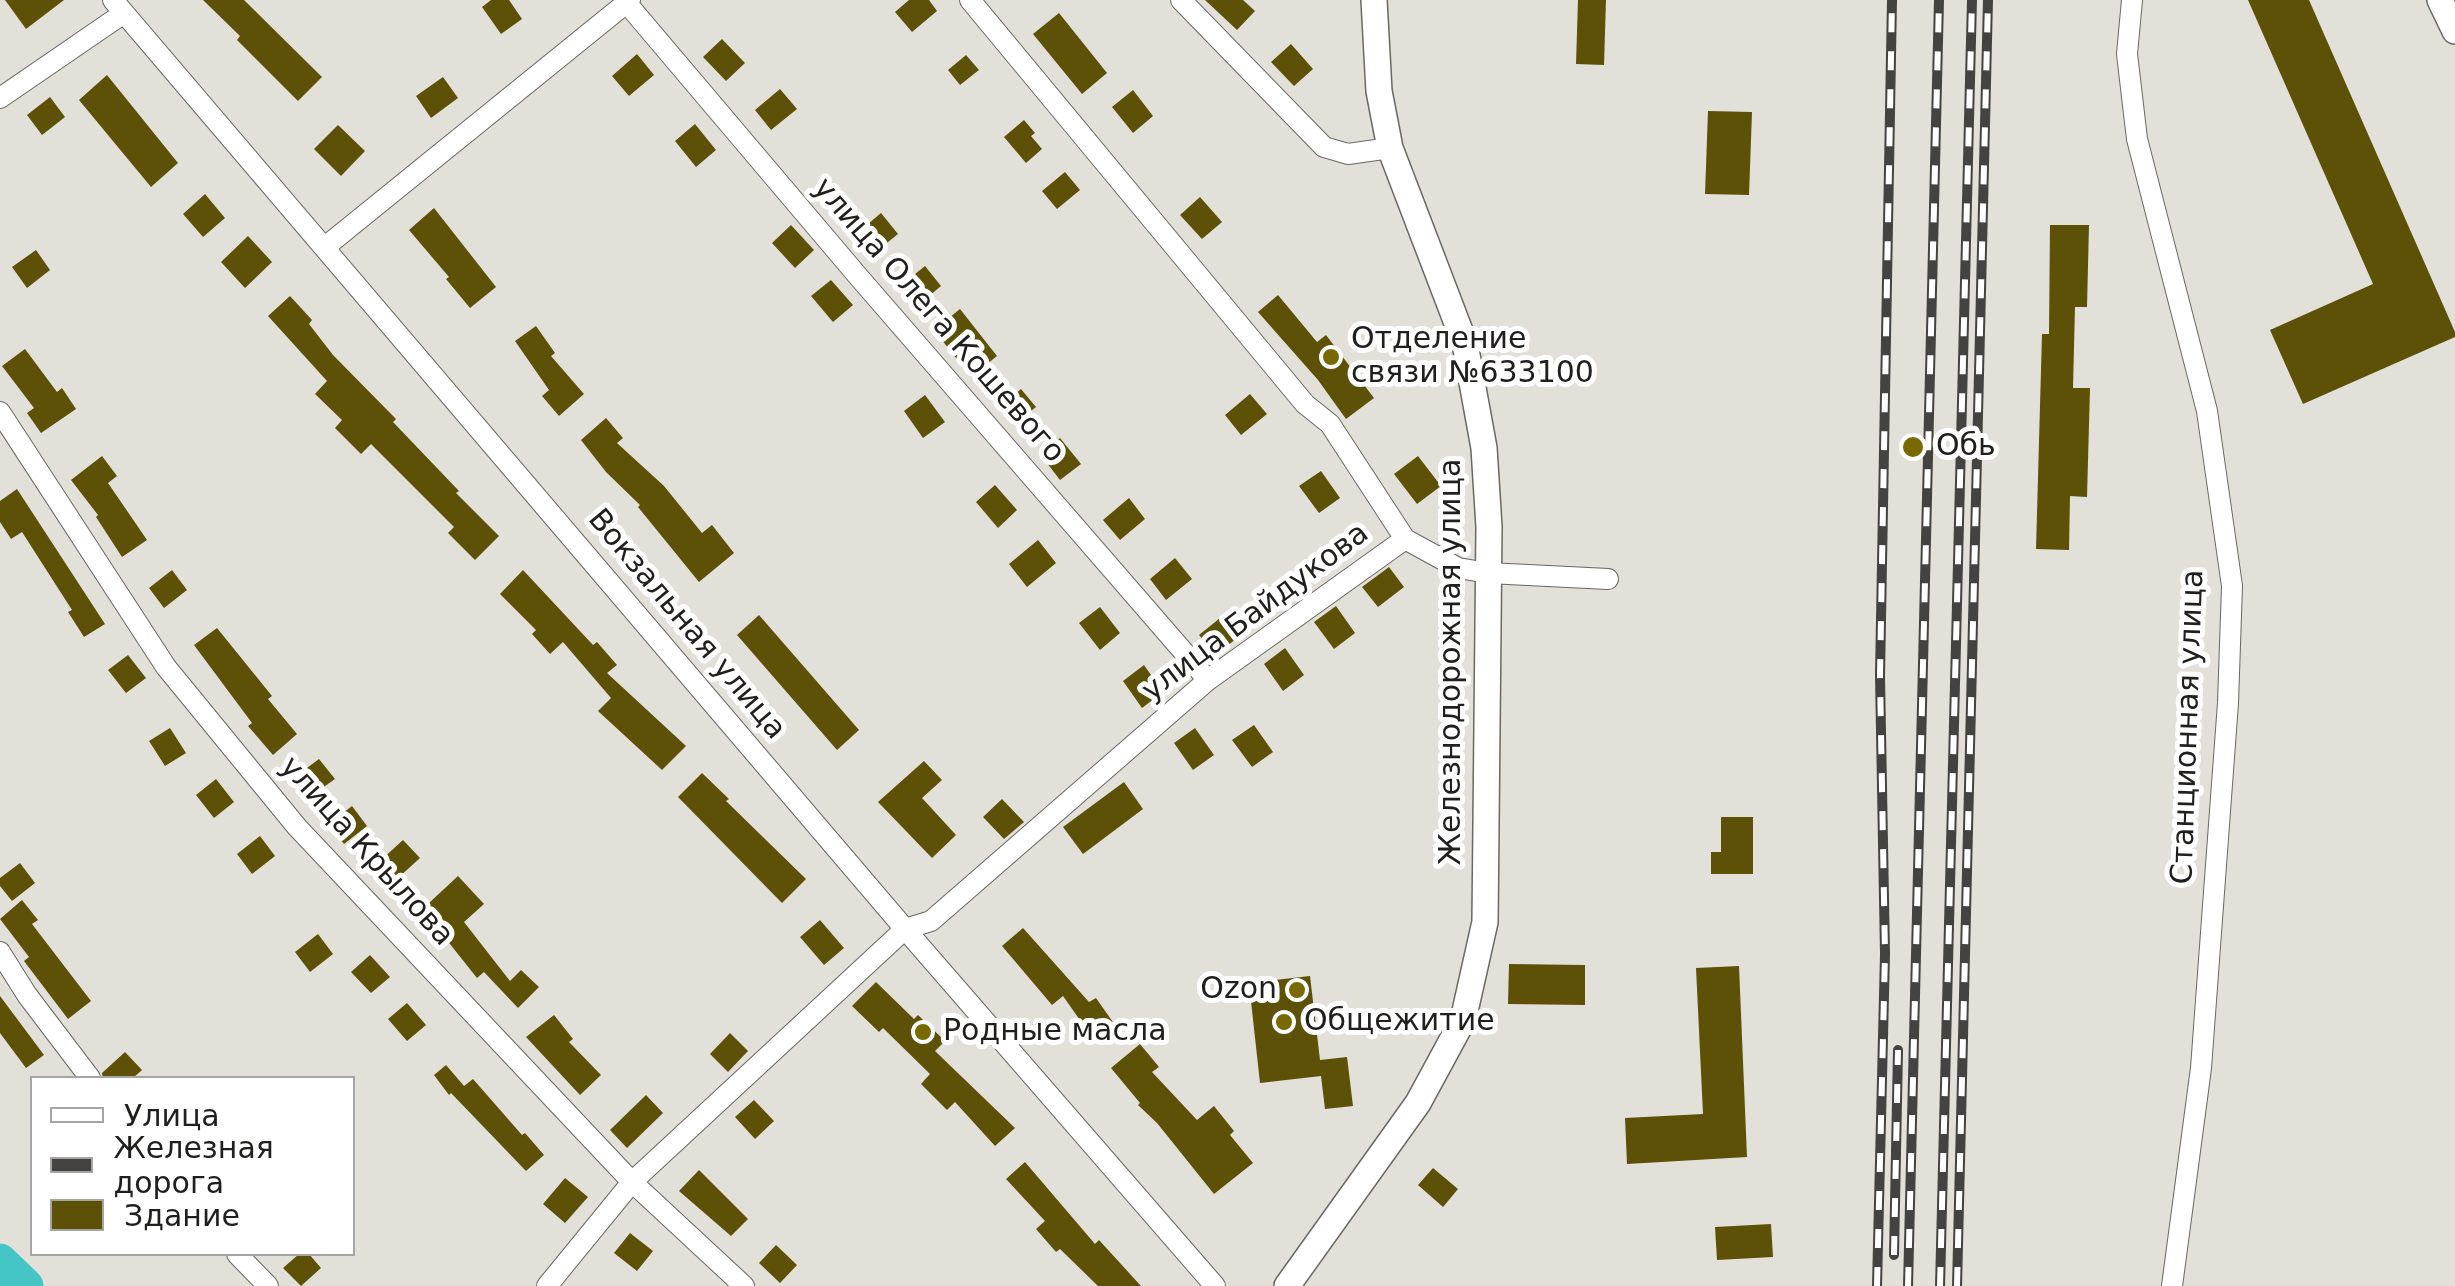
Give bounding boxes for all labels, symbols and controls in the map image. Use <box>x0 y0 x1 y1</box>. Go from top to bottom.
street label: улица Олега Кошевого <box>805 171 1071 471</box>
place label: Отделение связи №633100 <box>1351 322 1594 392</box>
marker: Отделение связи №633100 <box>1320 346 1342 368</box>
place label: Обь <box>1936 429 1996 465</box>
marker: Обь <box>1900 434 1926 460</box>
street label: Железнодорожная улица <box>1434 459 1470 865</box>
street label: Вокзальная улица <box>579 503 793 747</box>
street label: улица Байдукова <box>1136 516 1376 710</box>
street label: Станционная улица <box>2166 569 2212 885</box>
street label: улица Крылова <box>272 750 460 954</box>
place label: Ozon <box>1200 972 1277 1008</box>
marker: Ozon <box>1286 979 1308 1001</box>
place label: Общежитие <box>1304 1004 1495 1040</box>
marker: Общежитие <box>1273 1011 1295 1033</box>
place label: Родные масла <box>943 1014 1167 1050</box>
marker: Родные масла <box>912 1021 934 1043</box>
legend <box>30 1076 355 1256</box>
text: Улица <box>124 1098 220 1133</box>
text: Железная дорога <box>113 1130 274 1200</box>
text: Здание <box>124 1198 240 1233</box>

